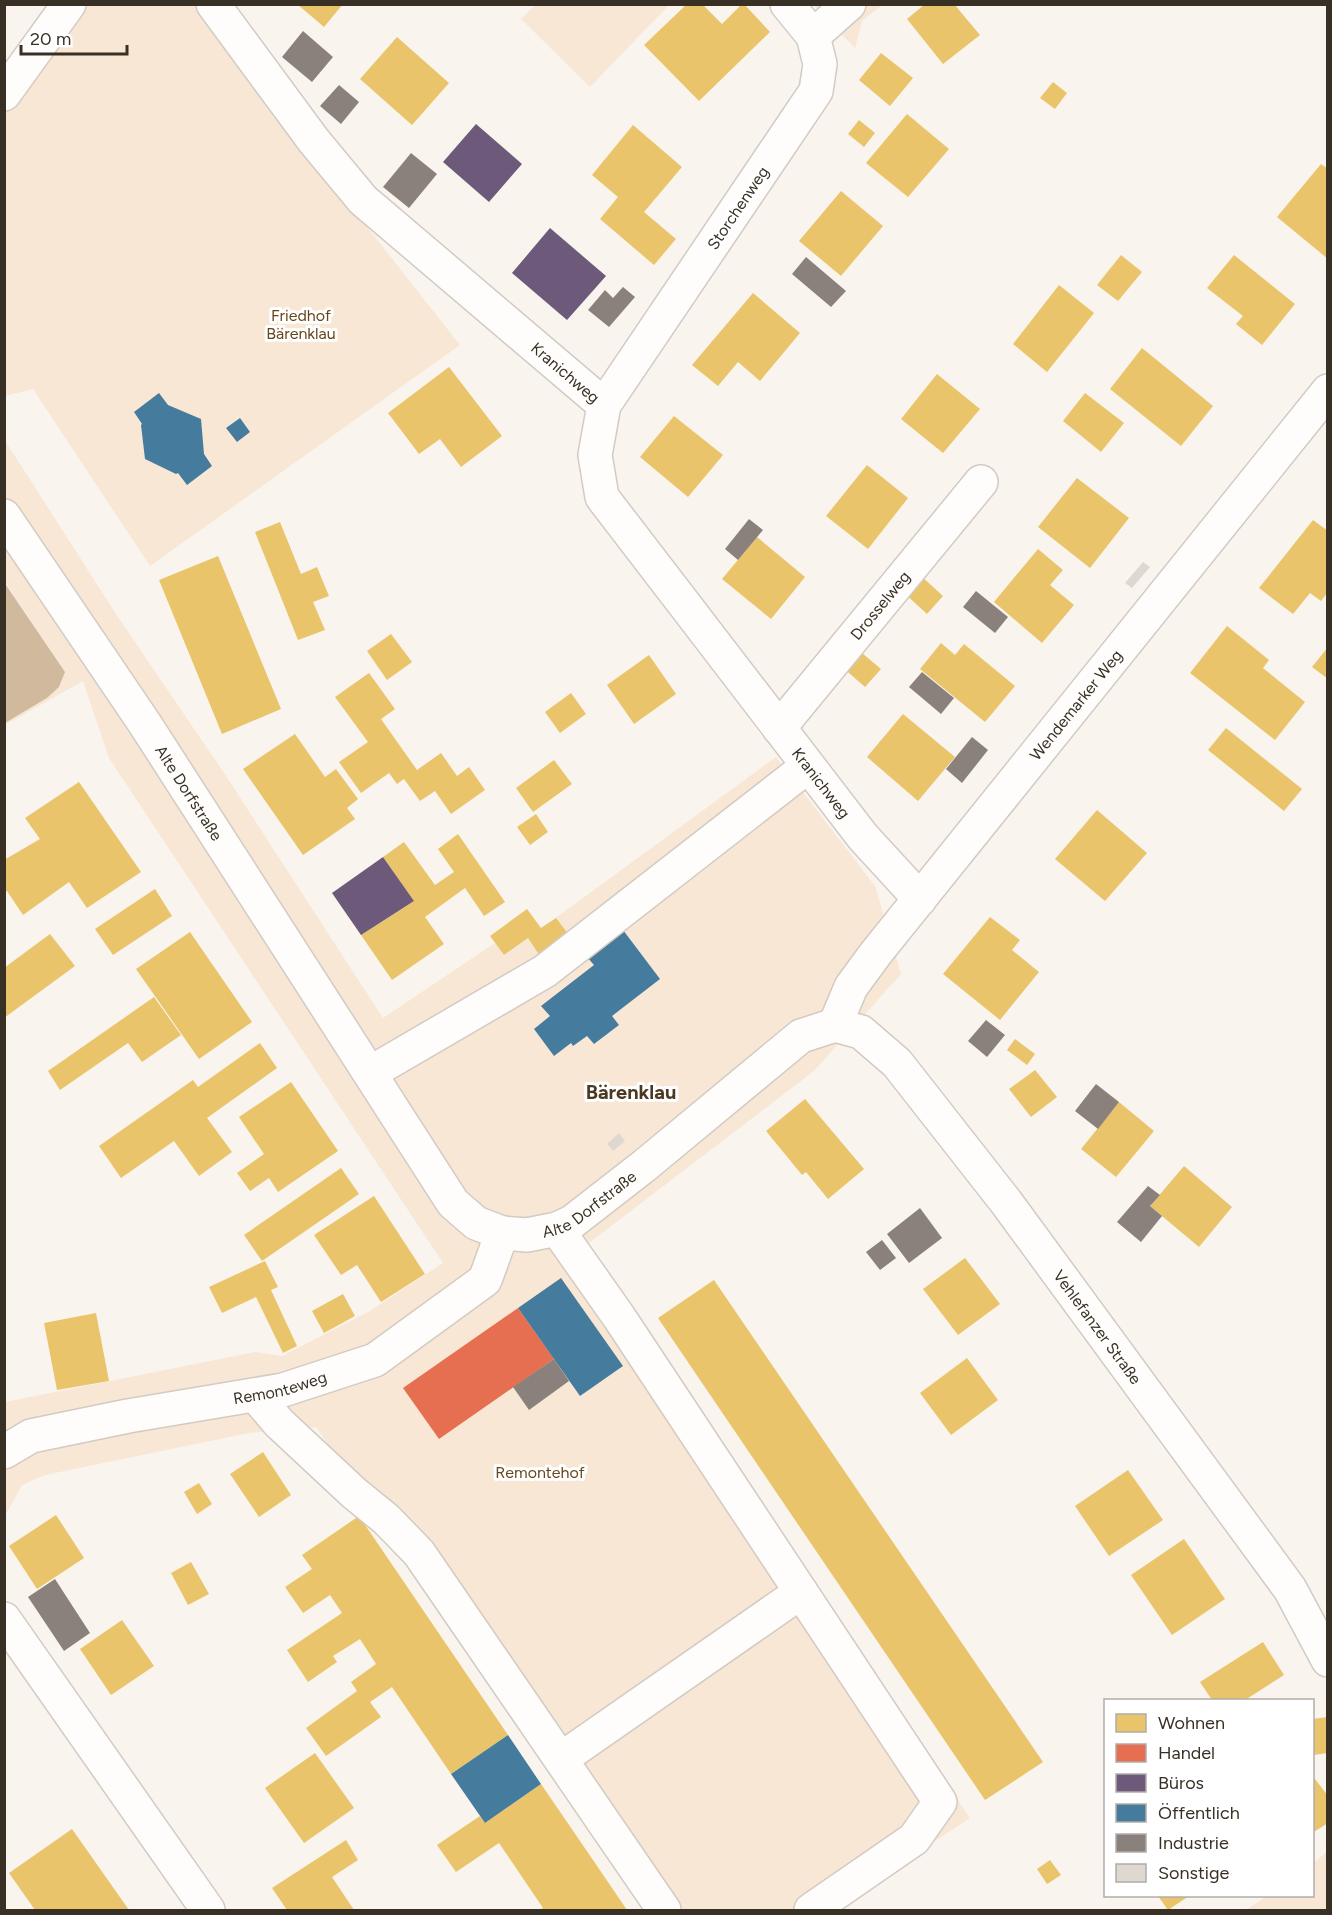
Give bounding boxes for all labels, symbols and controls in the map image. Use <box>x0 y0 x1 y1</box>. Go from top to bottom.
scale bar <box>21 18 128 56</box>
text: 20 m <box>30 28 71 50</box>
street label: Storchenweg <box>703 163 773 253</box>
park label: Friedhof Bärenklau <box>266 306 336 343</box>
street label: Kranichweg <box>528 338 604 407</box>
street label: Drosselweg <box>846 567 914 643</box>
street label: Wendemarker Weg <box>1026 646 1126 764</box>
street label: Alte Dorfstraße <box>152 741 227 844</box>
street label: Kranichweg <box>788 744 855 822</box>
district label: Bärenklau <box>586 1080 676 1104</box>
street label: Alte Dorfstraße <box>541 1166 640 1241</box>
street label: Vehlefanzer Straße <box>1050 1266 1146 1388</box>
street label: Remonteweg <box>232 1367 329 1408</box>
park label: Remontehof <box>495 1463 585 1482</box>
legend <box>1104 1699 1314 1897</box>
text: Wohnen <box>1158 1712 1225 1734</box>
text: Handel <box>1158 1742 1215 1764</box>
text: Büros <box>1158 1772 1204 1794</box>
text: Öffentlich <box>1158 1802 1240 1824</box>
text: Industrie <box>1158 1832 1229 1854</box>
text: Sonstige <box>1158 1862 1229 1884</box>

